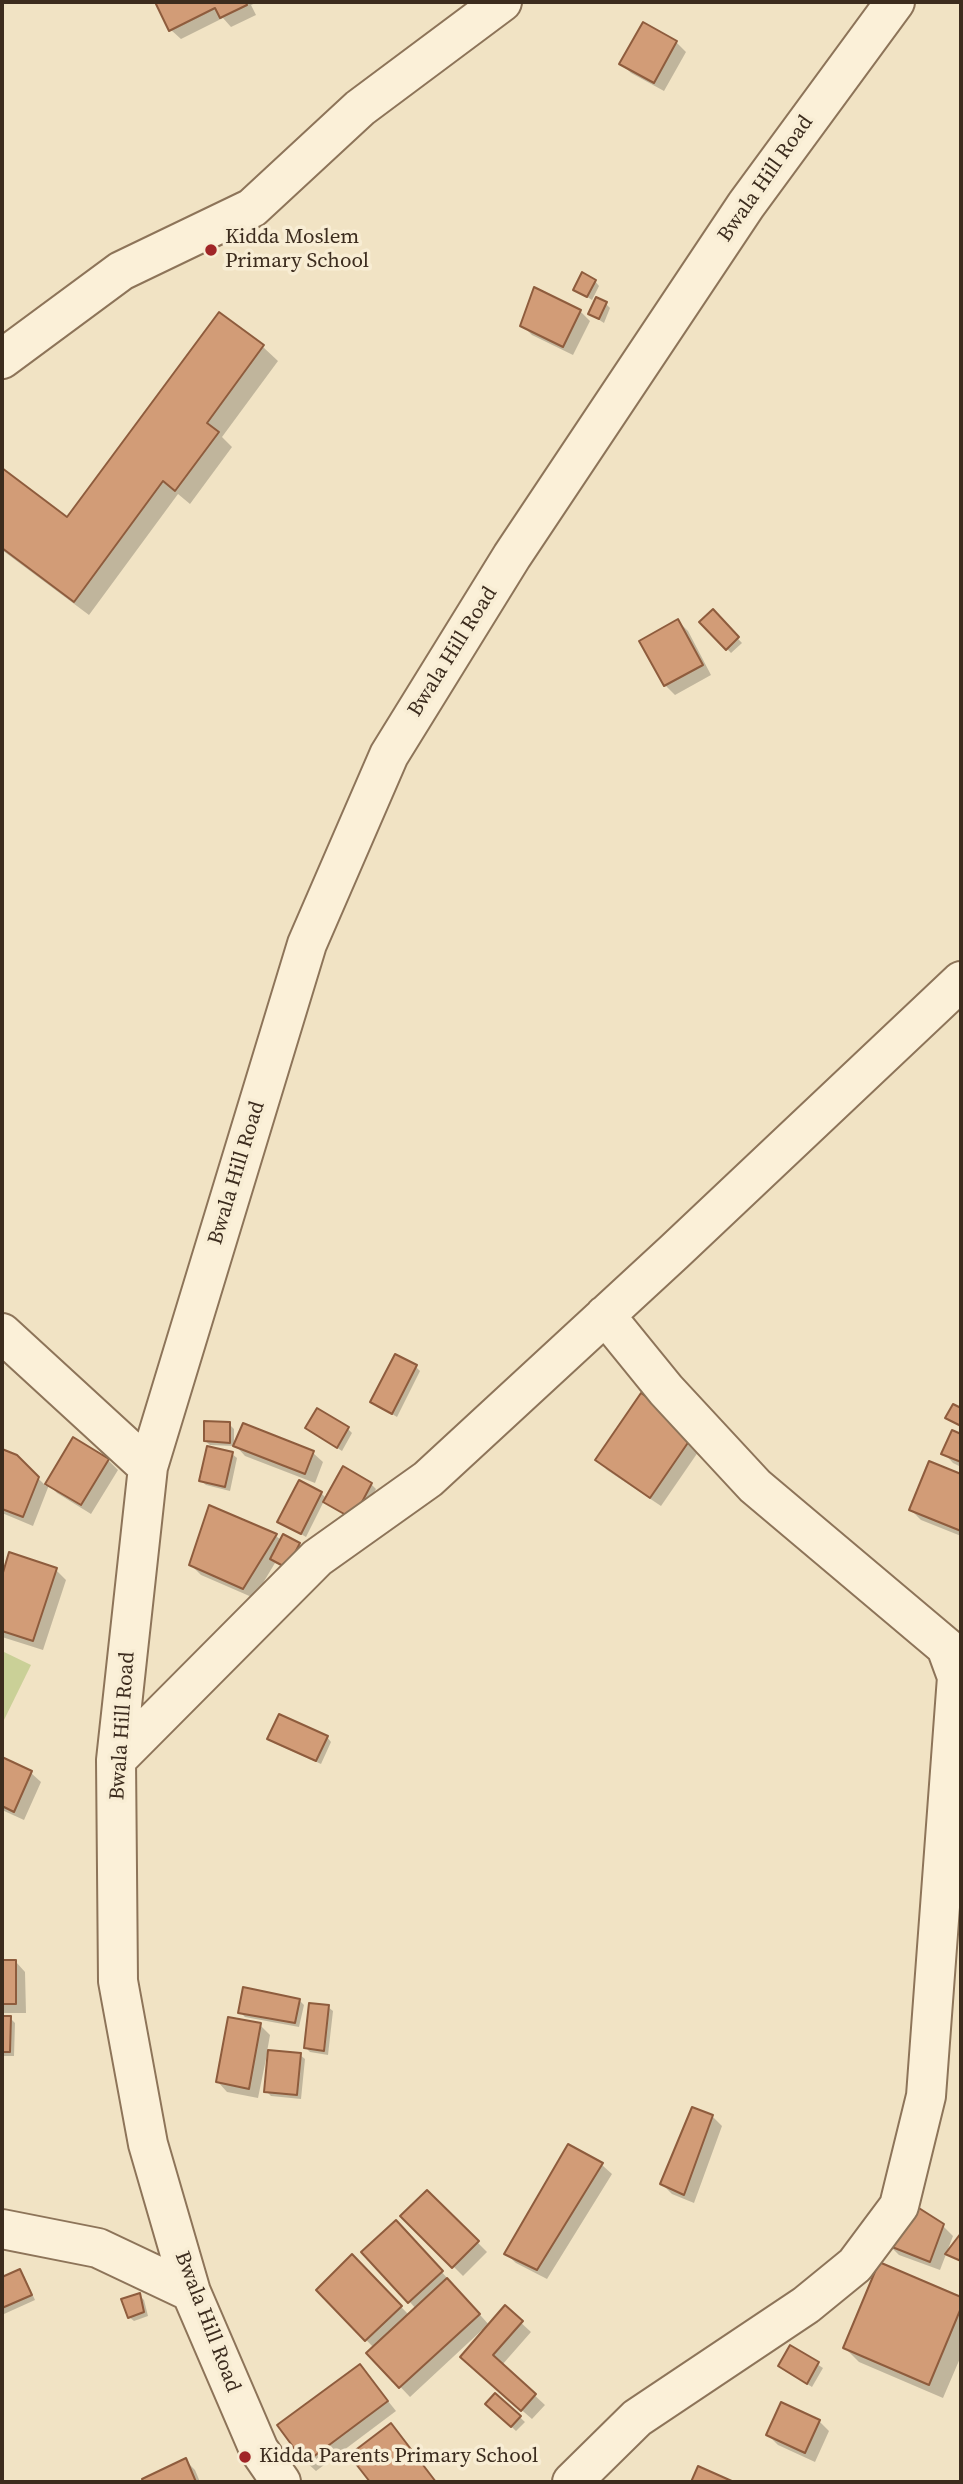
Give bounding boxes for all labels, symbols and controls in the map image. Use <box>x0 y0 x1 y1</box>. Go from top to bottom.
street label: Bwala Hill Road <box>713 111 819 247</box>
place label: Kidda Moslem Primary School <box>225 225 369 275</box>
marker: Kidda Moslem Primary School <box>203 242 219 258</box>
street label: Bwala Hill Road <box>403 582 503 722</box>
street label: Bwala Hill Road <box>203 1098 271 1248</box>
street label: Bwala Hill Road <box>105 1651 141 1801</box>
street label: Bwala Hill Road <box>169 2248 245 2396</box>
place label: Kidda Parents Primary School <box>259 2444 538 2470</box>
marker: Kidda Parents Primary School <box>237 2449 253 2465</box>

